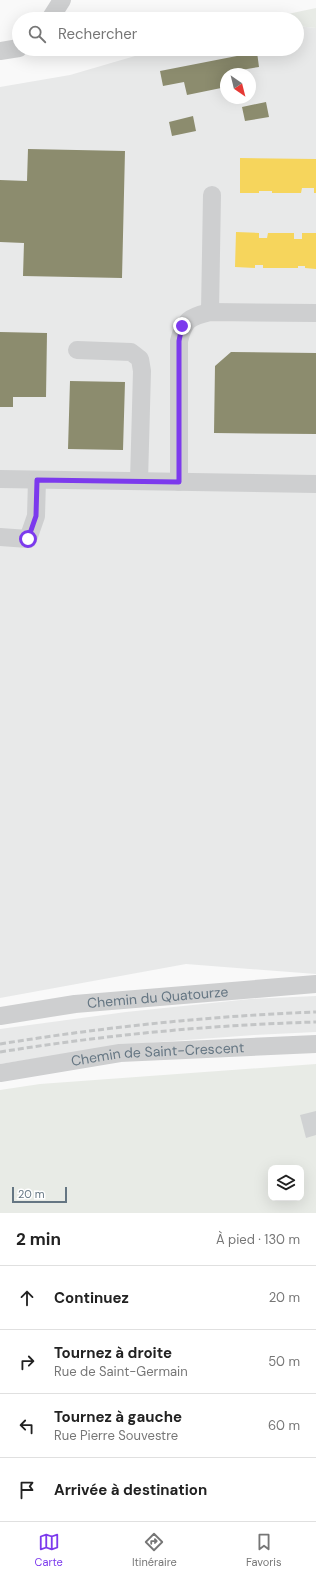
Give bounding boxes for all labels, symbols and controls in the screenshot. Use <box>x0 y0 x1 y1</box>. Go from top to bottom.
search box <box>12 12 304 56</box>
icon: search <box>26 23 48 45</box>
text: Rechercher <box>58 24 137 44</box>
north arrow <box>220 68 256 104</box>
route end <box>173 317 191 335</box>
route start <box>19 530 37 548</box>
street label: Chemin du Quatourze <box>86 982 229 1012</box>
street label: Chemin de Saint-Crescent <box>70 1038 245 1070</box>
map controls <box>268 1165 304 1201</box>
button: layers <box>268 1165 304 1201</box>
scale bar <box>12 1185 67 1204</box>
text: 20 m <box>18 1187 44 1201</box>
text: 2 min <box>16 1228 61 1250</box>
text: À pied · 130 m <box>216 1231 300 1248</box>
icon: ahead <box>16 1287 38 1309</box>
text: Continuez <box>54 1288 129 1308</box>
text: 20 m <box>269 1289 300 1306</box>
text: Tournez à droite <box>54 1343 172 1363</box>
icon: right <box>16 1351 38 1373</box>
text: 50 m <box>268 1353 300 1370</box>
text: Rue de Saint-Germain <box>54 1363 188 1380</box>
text: Tournez à gauche <box>54 1407 182 1427</box>
icon: left <box>16 1415 38 1437</box>
text: 60 m <box>268 1417 300 1434</box>
text: Rue Pierre Souvestre <box>54 1427 178 1444</box>
icon: arrive <box>16 1479 38 1501</box>
text: Arrivée à destination <box>54 1480 207 1500</box>
tab: Carte <box>35 1531 63 1569</box>
tab: Itinéraire <box>132 1531 177 1569</box>
tab: Favoris <box>246 1531 281 1569</box>

